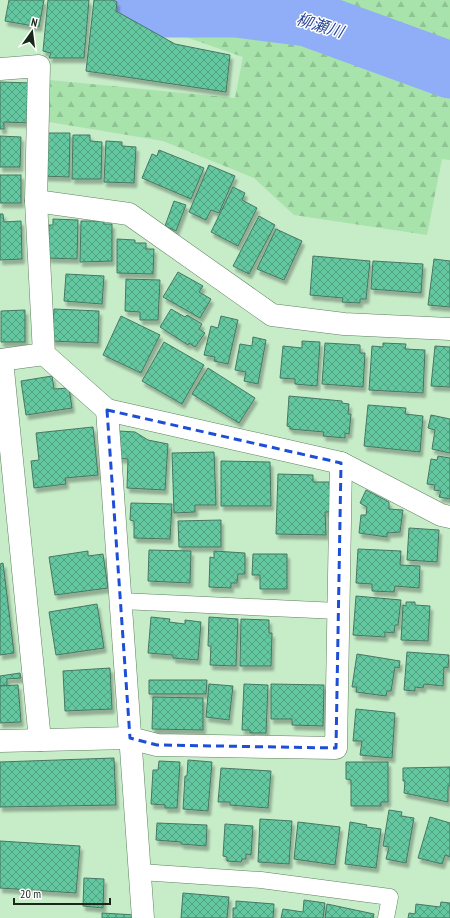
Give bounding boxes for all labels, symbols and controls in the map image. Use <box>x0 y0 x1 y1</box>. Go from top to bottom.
water label: 柳瀬川 <box>294 8 348 42</box>
north arrow <box>12 12 52 52</box>
text: N <box>30 15 39 30</box>
scale bar <box>14 880 110 906</box>
text: 20 m <box>20 886 41 901</box>

